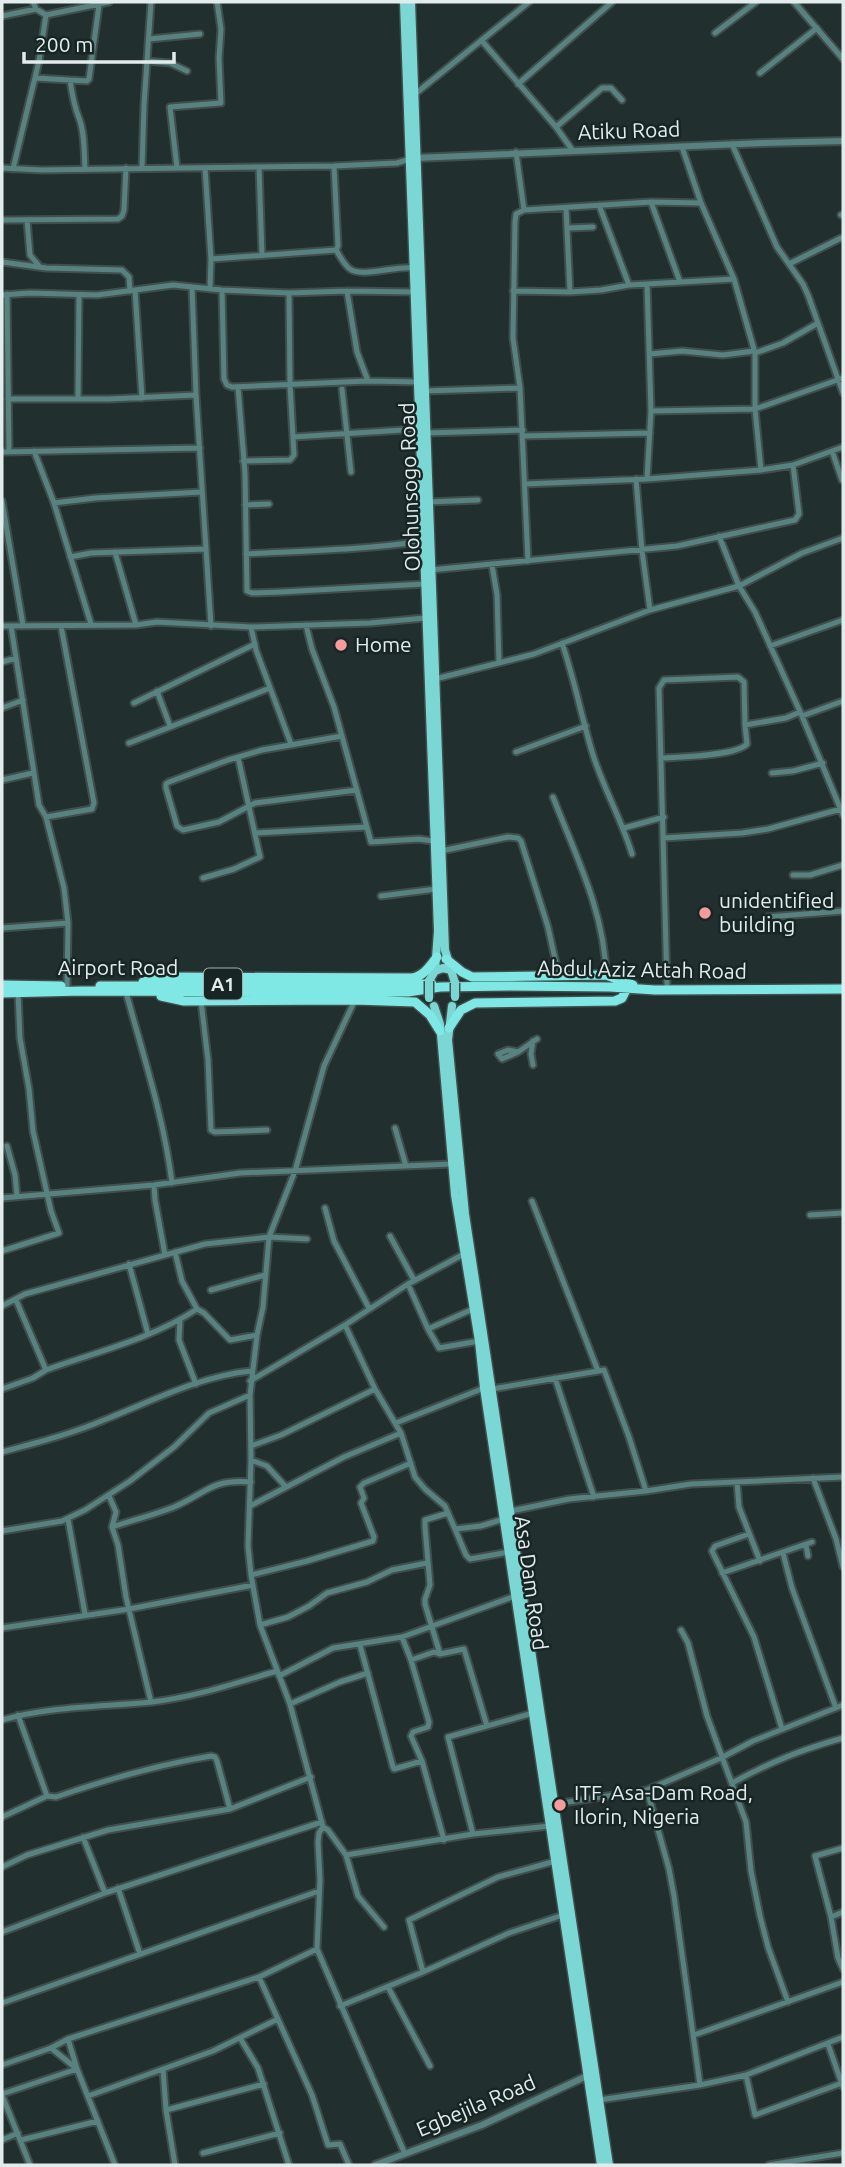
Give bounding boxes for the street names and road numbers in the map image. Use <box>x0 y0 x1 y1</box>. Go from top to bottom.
street label: Atiku Road <box>577 116 681 144</box>
street label: Olohunsogo Road <box>394 402 424 572</box>
street label: Airport Road <box>58 955 178 979</box>
street label: Abdul Aziz Attah Road <box>537 955 747 983</box>
road number: A1 <box>204 968 242 1000</box>
street label: Asa Dam Road <box>511 1514 553 1652</box>
street label: Egbejila Road <box>412 2069 539 2141</box>

